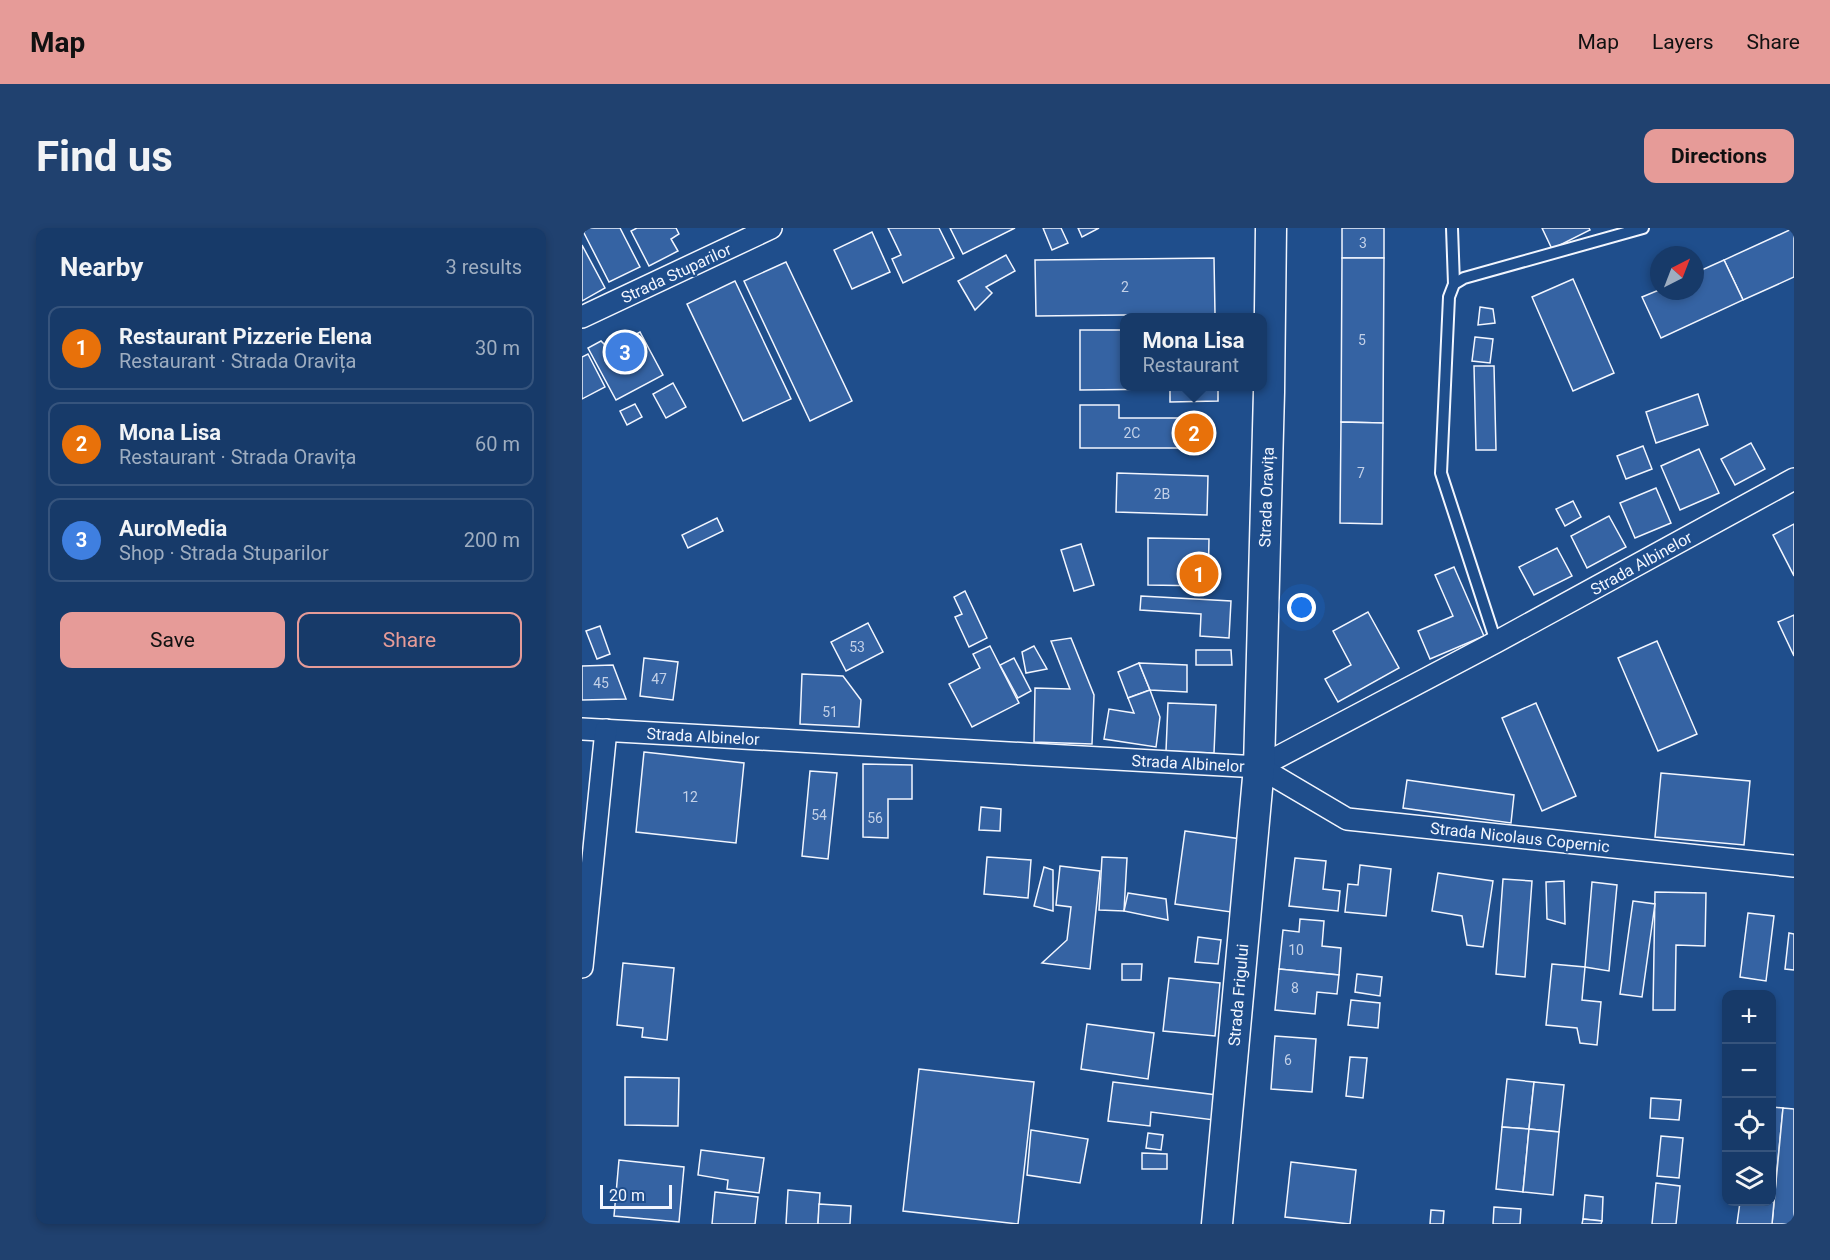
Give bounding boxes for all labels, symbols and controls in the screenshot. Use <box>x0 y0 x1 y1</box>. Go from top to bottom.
text: Map <box>30 26 85 59</box>
text: Map <box>1577 30 1619 54</box>
text: Layers <box>1652 30 1713 54</box>
text: Share <box>1746 30 1800 54</box>
button: Directions <box>1644 129 1794 183</box>
text: Find us <box>36 132 173 181</box>
house number: 3 <box>1359 235 1367 251</box>
street label: Strada Stuparilor <box>618 239 735 307</box>
north arrow <box>1650 246 1704 300</box>
text: Nearby <box>60 252 143 282</box>
text: 3 results <box>446 255 522 279</box>
house number: 2 <box>1121 279 1129 295</box>
popup <box>1120 313 1267 391</box>
text: Restaurant Pizzerie Elena <box>119 324 372 349</box>
text: Mona Lisa <box>1142 328 1245 353</box>
pin: 3 <box>606 330 645 374</box>
house number: 5 <box>1358 332 1366 348</box>
text: 1 <box>76 336 87 360</box>
text: 30 m <box>475 336 520 360</box>
text: Restaurant · Strada Oravița <box>119 349 356 373</box>
text: Restaurant <box>1142 353 1239 377</box>
pin: 2 <box>1174 410 1214 456</box>
text: Mona Lisa <box>119 420 221 445</box>
house number: 2C <box>1124 425 1140 441</box>
text: 2 <box>76 432 87 456</box>
text: 60 m <box>475 432 520 456</box>
text: Restaurant · Strada Oravița <box>119 445 356 469</box>
street label: Strada Oravița <box>1255 446 1279 548</box>
house number: 7 <box>1357 465 1365 481</box>
house number: 2B <box>1154 486 1170 502</box>
text: AuroMedia <box>119 516 227 541</box>
street label: Strada Albinelor <box>1587 527 1696 599</box>
text: 3 <box>76 528 87 552</box>
text: 200 m <box>464 528 520 552</box>
text: Shop · Strada Stuparilor <box>119 541 329 565</box>
pin: 1 <box>1180 552 1218 596</box>
your location <box>1287 593 1316 622</box>
button: Save <box>60 612 285 668</box>
button: Share <box>297 612 522 668</box>
house number: 53 <box>849 639 865 655</box>
house number: 47 <box>651 671 667 687</box>
house number: 45 <box>593 675 609 691</box>
house number: 51 <box>822 704 838 720</box>
street label: Strada Albinelor <box>646 724 761 749</box>
street label: Strada Albinelor <box>1131 751 1246 776</box>
house number: 12 <box>682 789 698 805</box>
house number: 54 <box>811 807 827 823</box>
house number: 56 <box>867 810 883 826</box>
street label: Strada Nicolaus Copernic <box>1429 819 1611 856</box>
house number: 10 <box>1288 942 1304 958</box>
street label: Strada Frigului <box>1225 943 1252 1047</box>
house number: 8 <box>1291 980 1299 996</box>
map controls <box>1722 990 1776 1206</box>
button: + <box>1722 990 1776 1044</box>
button: − <box>1722 1044 1776 1098</box>
house number: 6 <box>1284 1052 1292 1068</box>
button: locate <box>1722 1098 1776 1152</box>
button: layers <box>1722 1152 1776 1206</box>
scale bar <box>600 1182 672 1210</box>
text: 20 m <box>609 1186 645 1205</box>

